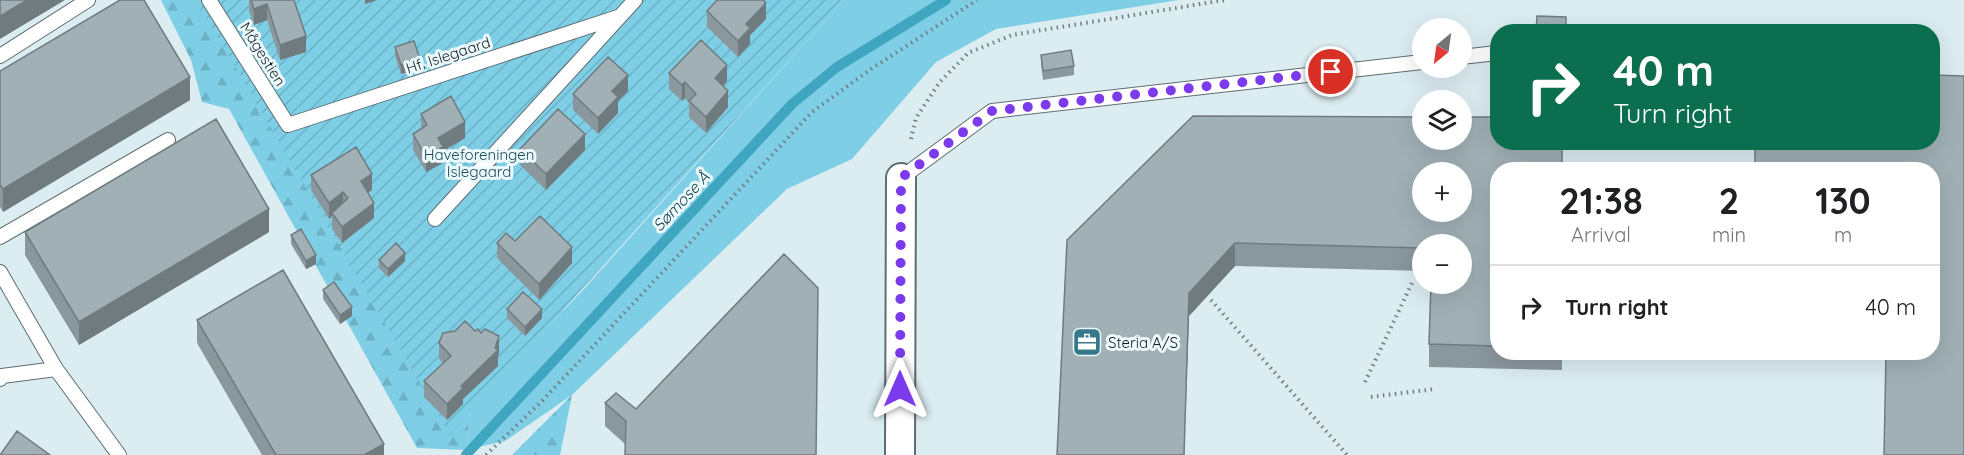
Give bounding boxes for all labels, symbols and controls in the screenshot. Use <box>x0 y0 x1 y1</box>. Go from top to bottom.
north arrow <box>1412 18 1472 78</box>
map controls <box>1412 18 1472 294</box>
street label: Mågestien <box>236 19 290 89</box>
street label: Hf. Islegaard <box>403 32 493 78</box>
text: 40 m <box>1613 44 1714 97</box>
pin <box>1305 46 1356 97</box>
icon: right <box>1514 48 1592 126</box>
icon: arrive <box>1314 55 1347 88</box>
button: layers <box>1412 90 1472 150</box>
text: Turn right <box>1613 96 1732 130</box>
park label: Haveforeningen Islegaard <box>424 145 534 181</box>
button: + <box>1412 162 1472 222</box>
water label: Sømose Å <box>648 167 714 235</box>
text: 21:38 <box>1559 178 1643 223</box>
text: 2 <box>1719 178 1739 223</box>
text: 130 <box>1815 178 1871 223</box>
text: Arrival <box>1571 222 1631 247</box>
text: min <box>1712 222 1746 247</box>
text: m <box>1834 222 1852 247</box>
button: − <box>1412 234 1472 294</box>
icon: right <box>1514 291 1547 324</box>
text: Turn right <box>1565 293 1669 321</box>
text: 40 m <box>1865 293 1916 321</box>
office icon: Steria A/S <box>1071 326 1103 358</box>
place label: Steria A/S <box>1108 333 1178 352</box>
position arrow <box>868 357 932 421</box>

